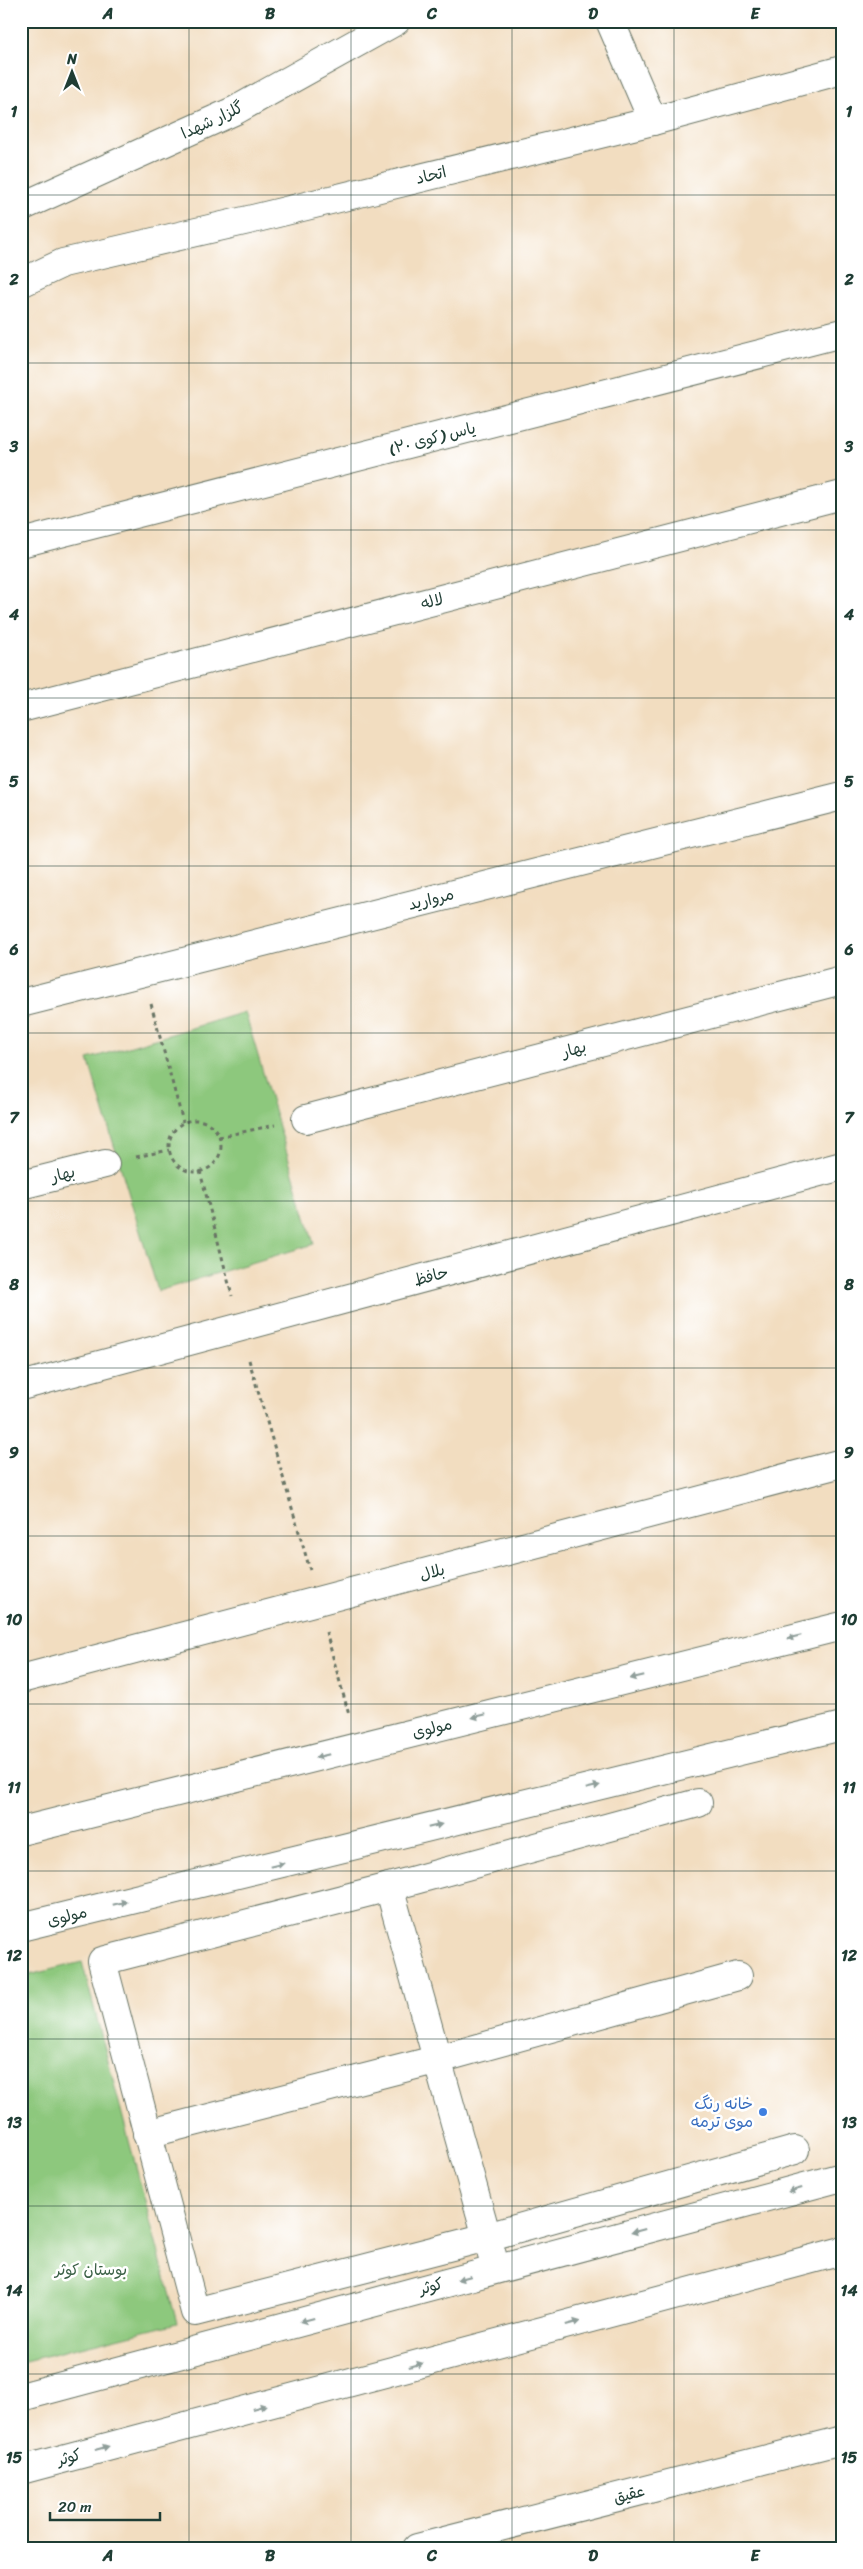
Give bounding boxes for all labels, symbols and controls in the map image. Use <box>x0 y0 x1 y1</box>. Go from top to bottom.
text: A <box>102 0 113 28</box>
text: B <box>265 0 276 28</box>
text: C <box>426 0 438 28</box>
text: D <box>588 0 598 28</box>
text: E <box>751 0 761 28</box>
text: N <box>66 47 77 72</box>
north arrow <box>48 48 98 98</box>
street label: گلزار شهدا <box>176 93 248 147</box>
text: 1 <box>11 97 18 126</box>
text: 1 <box>846 97 853 126</box>
street label: اتحاد <box>412 157 450 193</box>
text: 2 <box>8 265 19 294</box>
text: 2 <box>843 265 854 294</box>
street label: یاس (کوی ۲۰) <box>385 413 479 463</box>
text: 3 <box>9 432 19 461</box>
text: 3 <box>844 432 854 461</box>
street label: لاله <box>417 584 447 618</box>
text: 4 <box>8 600 19 629</box>
text: 4 <box>843 600 854 629</box>
text: 5 <box>9 767 19 796</box>
text: 5 <box>844 767 854 796</box>
street label: مروارید <box>405 879 457 919</box>
text: 6 <box>8 935 19 964</box>
text: 6 <box>843 935 854 964</box>
street label: بهار <box>557 1032 589 1067</box>
text: 7 <box>9 1103 20 1132</box>
text: 7 <box>844 1103 855 1132</box>
street label: بهار <box>46 1157 78 1191</box>
street label: حافظ <box>410 1257 452 1295</box>
text: 8 <box>8 1270 19 1299</box>
text: 8 <box>843 1270 854 1299</box>
text: 9 <box>9 1438 19 1467</box>
text: 9 <box>844 1438 854 1467</box>
street label: بلال <box>416 1555 448 1589</box>
text: 10 <box>6 1605 22 1634</box>
text: 10 <box>841 1605 857 1634</box>
one-way arrow <box>787 1633 802 1641</box>
one-way arrow <box>629 1673 644 1681</box>
street label: مولوی <box>409 1709 455 1747</box>
one-way arrow <box>472 1712 487 1720</box>
one-way arrow <box>314 1752 329 1760</box>
text: 11 <box>7 1773 21 1802</box>
text: 11 <box>842 1773 856 1802</box>
one-way arrow <box>586 1783 601 1791</box>
one-way arrow <box>428 1822 443 1830</box>
one-way arrow <box>270 1861 285 1869</box>
street label: مولوی <box>44 1897 90 1935</box>
one-way arrow <box>112 1899 127 1907</box>
text: 12 <box>6 1941 23 1970</box>
text: 12 <box>841 1941 858 1970</box>
place label: خانه رنگ موی ترمه <box>691 2089 753 2136</box>
marker: خانه رنگ موی ترمه <box>757 2106 769 2118</box>
text: 13 <box>6 2108 22 2137</box>
text: 13 <box>841 2108 857 2137</box>
one-way arrow <box>787 2186 802 2194</box>
one-way arrow <box>630 2228 645 2236</box>
park label: بوستان کوثر <box>53 2255 127 2284</box>
street label: کوثر <box>414 2269 447 2304</box>
one-way arrow <box>456 2274 471 2282</box>
text: 14 <box>6 2276 22 2305</box>
text: 14 <box>841 2276 857 2305</box>
one-way arrow <box>299 2317 314 2325</box>
one-way arrow <box>566 2319 581 2327</box>
one-way arrow <box>409 2361 424 2369</box>
one-way arrow <box>252 2402 267 2410</box>
street label: کوثر <box>52 2440 85 2475</box>
text: 15 <box>6 2443 23 2472</box>
text: 15 <box>841 2443 858 2472</box>
one-way arrow <box>95 2444 110 2452</box>
street label: عقیق <box>610 2476 648 2512</box>
scale bar <box>50 2489 160 2521</box>
text: 20 m <box>58 2494 92 2520</box>
text: A <box>102 2541 113 2569</box>
text: B <box>265 2541 276 2569</box>
text: C <box>426 2541 438 2569</box>
text: D <box>588 2541 598 2569</box>
text: E <box>751 2541 761 2569</box>

